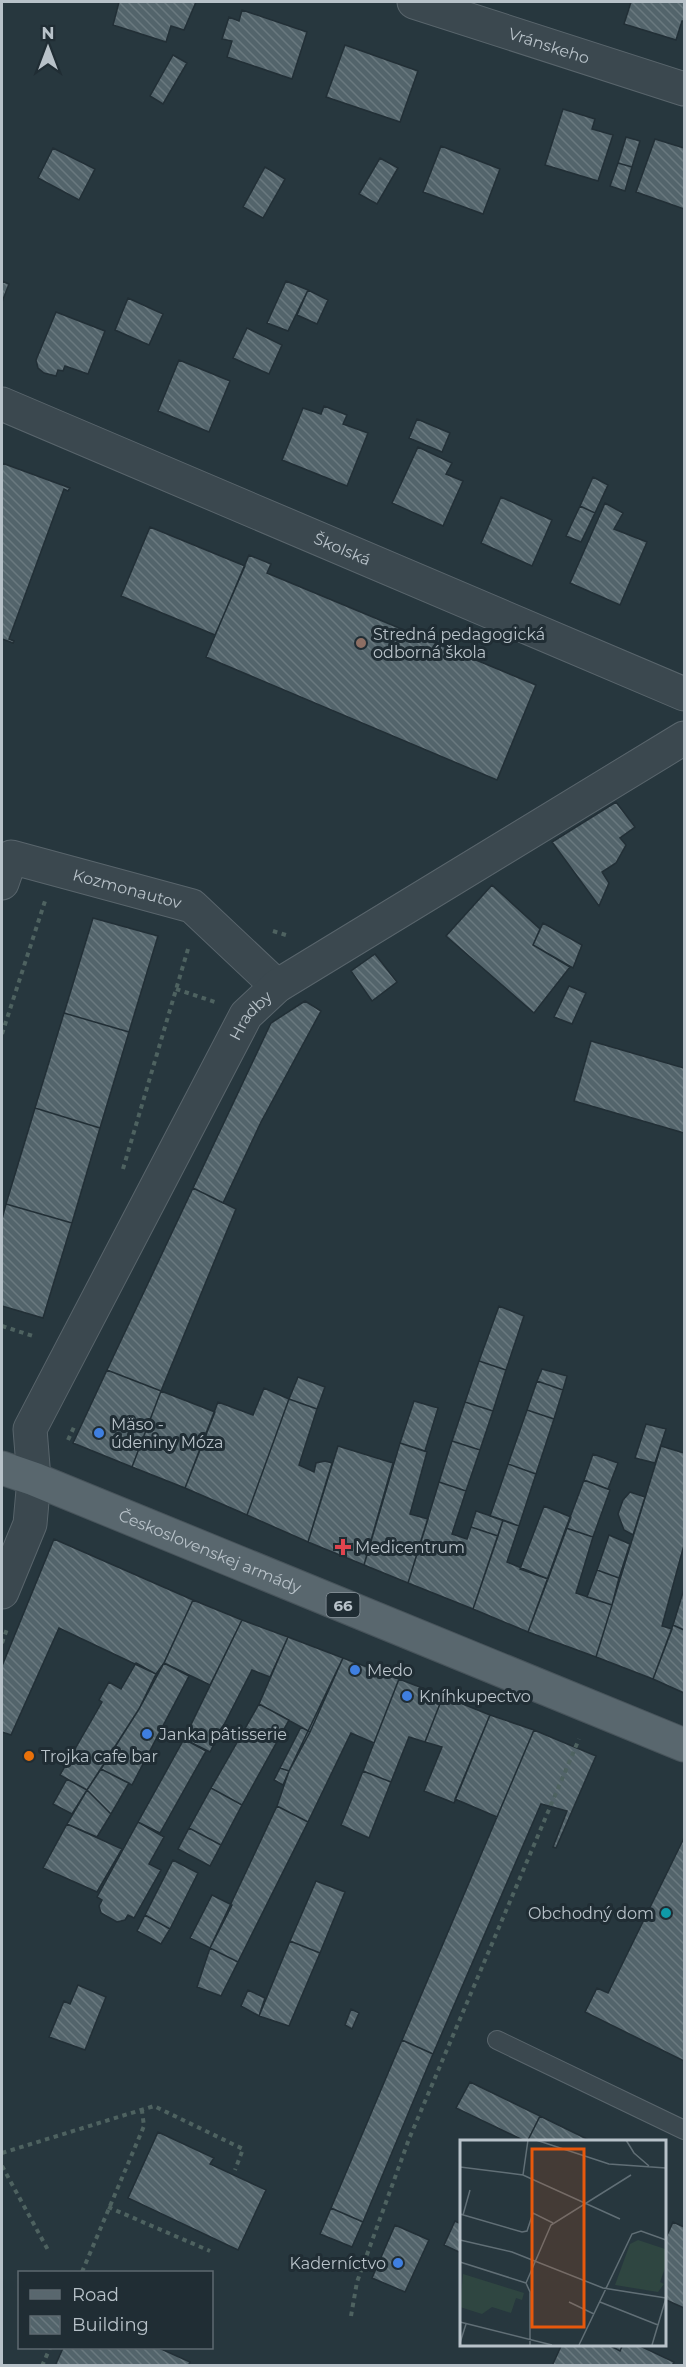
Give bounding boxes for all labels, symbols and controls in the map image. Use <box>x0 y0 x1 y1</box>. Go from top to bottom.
north arrow <box>18 18 78 78</box>
text: N <box>42 24 54 43</box>
street label: Vránskeho <box>506 24 592 68</box>
street label: Školská <box>311 528 374 569</box>
place label: Stredná pedagogická odborná škola <box>373 625 545 662</box>
marker: Stredná pedagogická odborná škola <box>354 636 368 650</box>
street label: Kozmonautov <box>71 865 184 912</box>
street label: Hradby <box>225 986 276 1043</box>
place label: Mäso - údeniny Móza <box>111 1415 224 1452</box>
marker: Mäso - údeniny Móza <box>92 1426 106 1440</box>
street label: Československej armády <box>116 1505 304 1597</box>
place label: Medicentrum <box>355 1538 465 1557</box>
marker: Medicentrum <box>336 1540 350 1554</box>
road number: 66 <box>326 1593 360 1617</box>
place label: Medo <box>367 1661 413 1680</box>
marker: Medo <box>348 1663 362 1677</box>
place label: Kníhkupectvo <box>419 1687 531 1706</box>
marker: Kníhkupectvo <box>400 1689 414 1703</box>
place label: Janka pâtisserie <box>158 1725 287 1744</box>
marker: Janka pâtisserie <box>140 1727 154 1741</box>
place label: Trojka cafe bar <box>41 1747 158 1766</box>
marker: Trojka cafe bar <box>22 1749 36 1763</box>
place label: Obchodný dom <box>528 1904 654 1923</box>
marker: Obchodný dom <box>659 1906 673 1920</box>
inset map <box>460 2140 665 2346</box>
place label: Kaderníctvo <box>290 2254 386 2273</box>
marker: Kaderníctvo <box>391 2256 405 2270</box>
legend <box>18 2271 213 2349</box>
text: Road <box>72 2284 119 2306</box>
text: Building <box>72 2314 149 2336</box>

